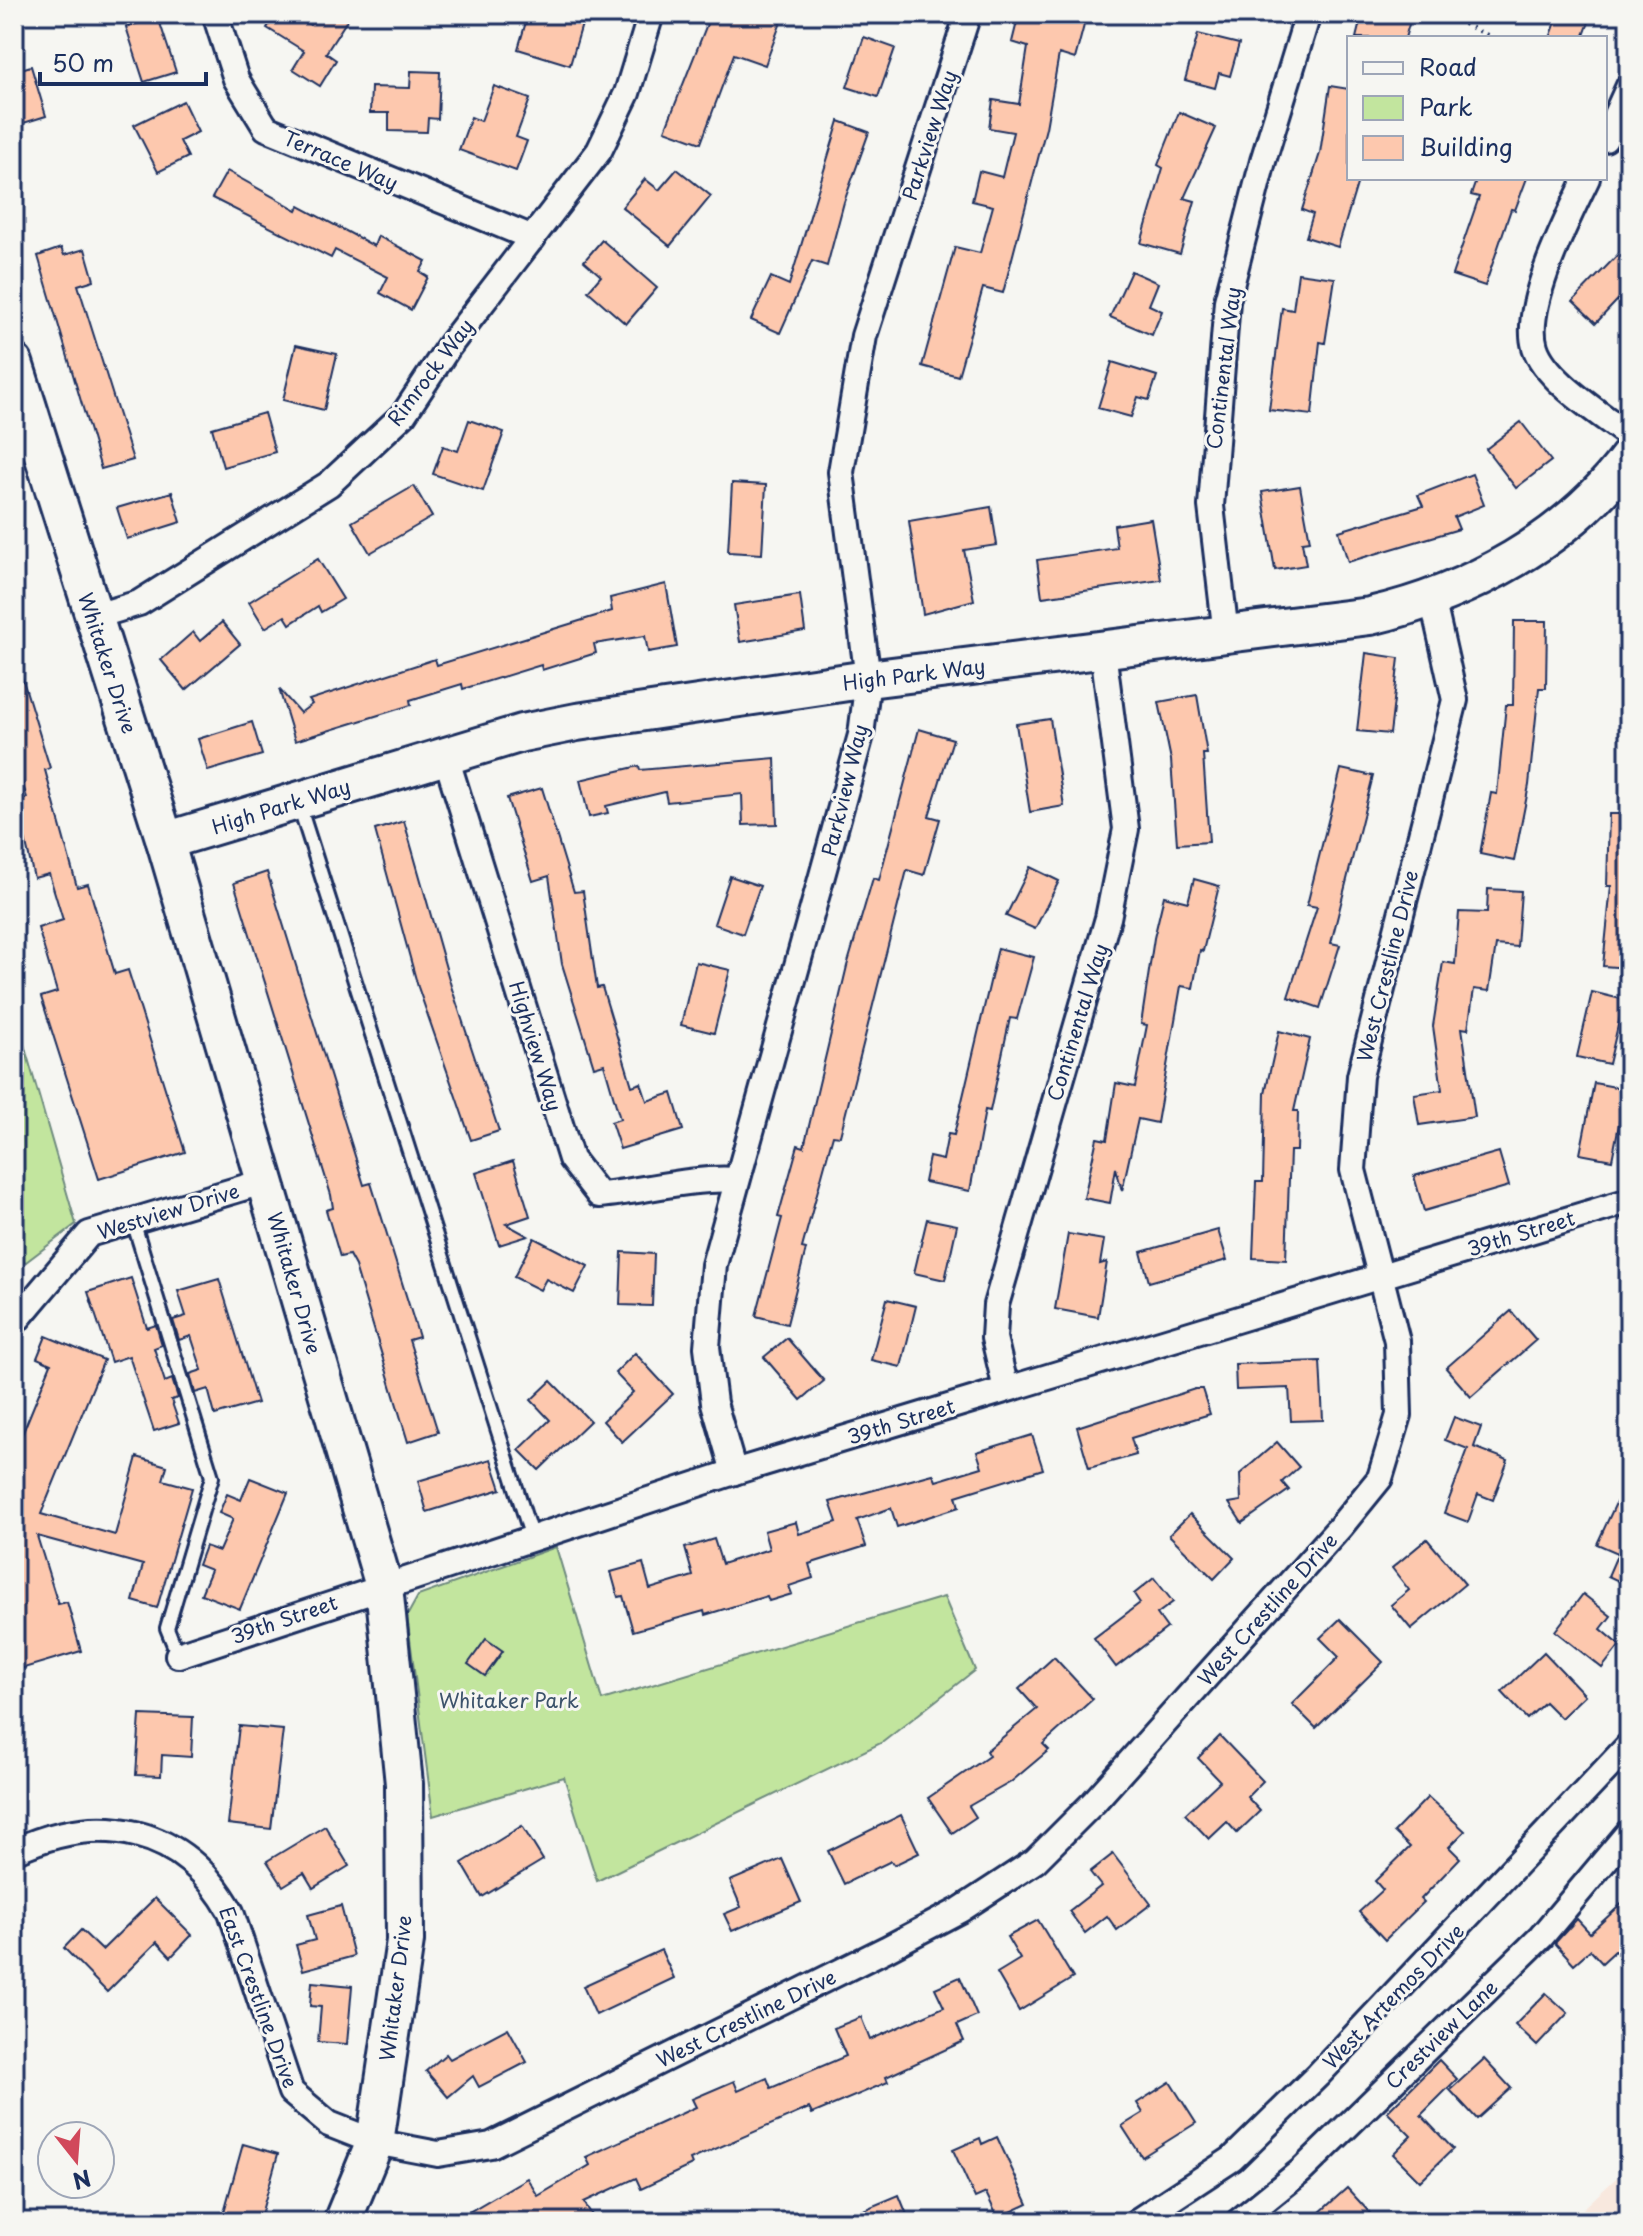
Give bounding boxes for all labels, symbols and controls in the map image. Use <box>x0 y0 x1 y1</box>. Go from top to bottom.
scale bar <box>40 36 206 86</box>
legend <box>1347 36 1607 180</box>
text: 50 m <box>52 44 114 80</box>
text: Road <box>1419 48 1477 84</box>
street label: Parkview Way <box>894 66 964 204</box>
text: Park <box>1419 88 1473 124</box>
street label: Terrace Way <box>279 122 403 198</box>
text: Building <box>1419 128 1513 164</box>
street label: Continental Way <box>1198 285 1248 451</box>
street label: Rimrock Way <box>380 312 480 432</box>
street label: Whitaker Drive <box>71 589 145 737</box>
street label: High Park Way <box>841 650 987 698</box>
street label: Parkview Way <box>813 721 875 859</box>
street label: High Park Way <box>208 771 354 841</box>
street label: West Crestline Drive <box>1349 867 1425 1065</box>
street label: Continental Way <box>1039 939 1115 1105</box>
street label: Highview Way <box>502 977 570 1115</box>
street label: Westview Drive <box>93 1175 243 1247</box>
street label: 39th Street <box>1464 1202 1578 1264</box>
street label: Whitaker Drive <box>260 1208 330 1358</box>
street label: 39th Street <box>844 1390 958 1452</box>
street label: West Crestline Drive <box>1190 1526 1344 1692</box>
street label: 39th Street <box>227 1587 341 1651</box>
park label: Whitaker Park <box>439 1685 579 1715</box>
street label: East Crestline Drive <box>212 1902 306 2092</box>
street label: Whitaker Drive <box>371 1913 419 2063</box>
street label: West Artemos Drive <box>1315 1916 1471 2076</box>
street label: West Crestline Drive <box>651 1961 841 2075</box>
street label: Crestview Lane <box>1378 1972 1504 2096</box>
north arrow <box>36 2120 116 2200</box>
text: N <box>69 2162 95 2199</box>

